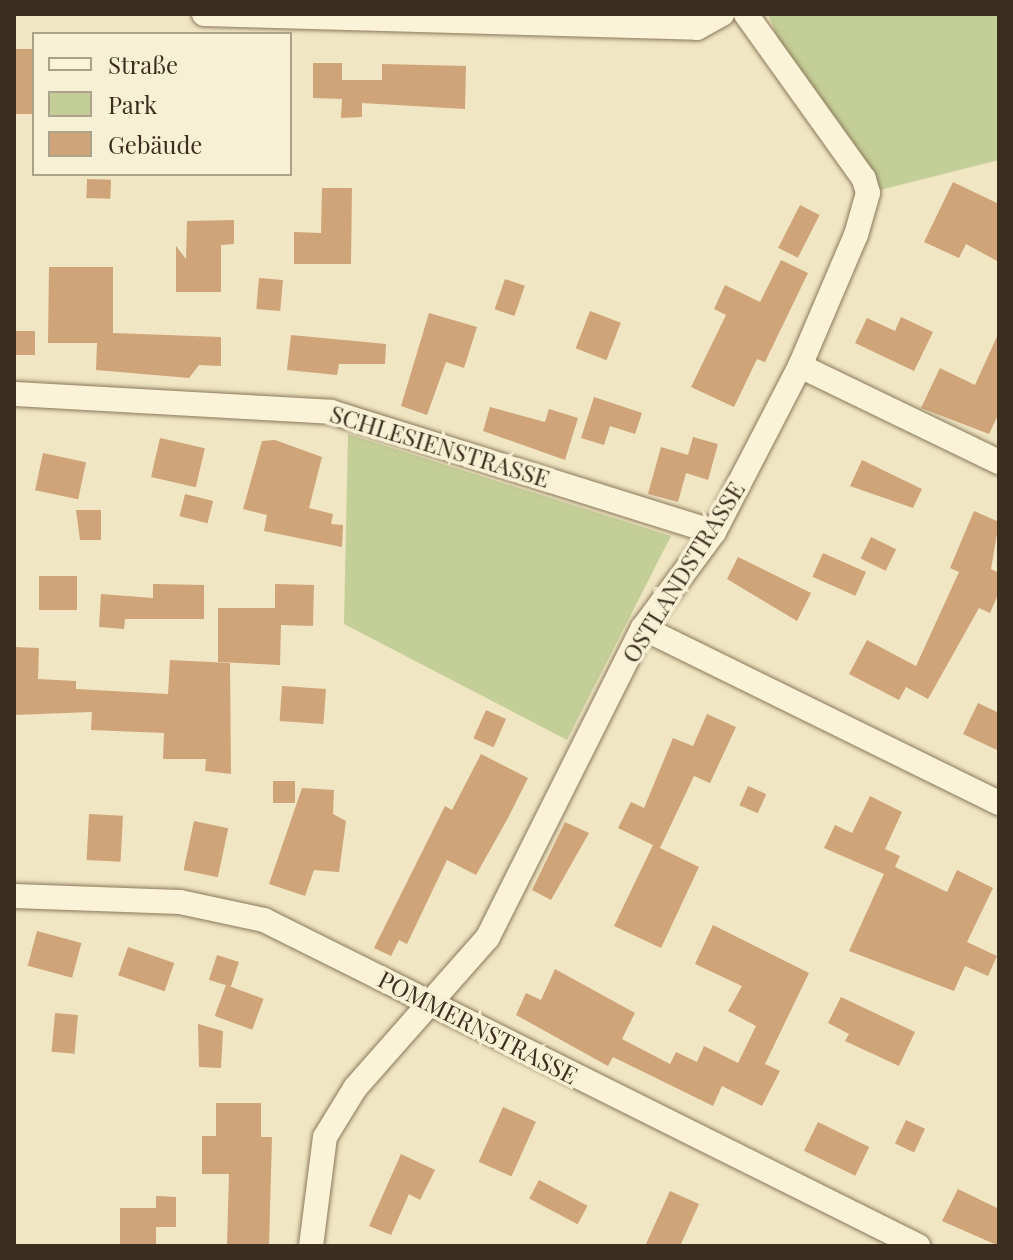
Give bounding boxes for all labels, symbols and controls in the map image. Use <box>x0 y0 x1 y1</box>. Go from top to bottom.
legend <box>32 32 292 176</box>
text: Straße <box>108 48 178 80</box>
text: Park <box>108 88 157 120</box>
text: Gebäude <box>108 128 203 160</box>
street label: SCHLESIENSTRASSE <box>327 399 553 493</box>
street label: OSTLANDSTRASSE <box>616 476 750 668</box>
street label: POMMERNSTRASSE <box>374 964 582 1090</box>

